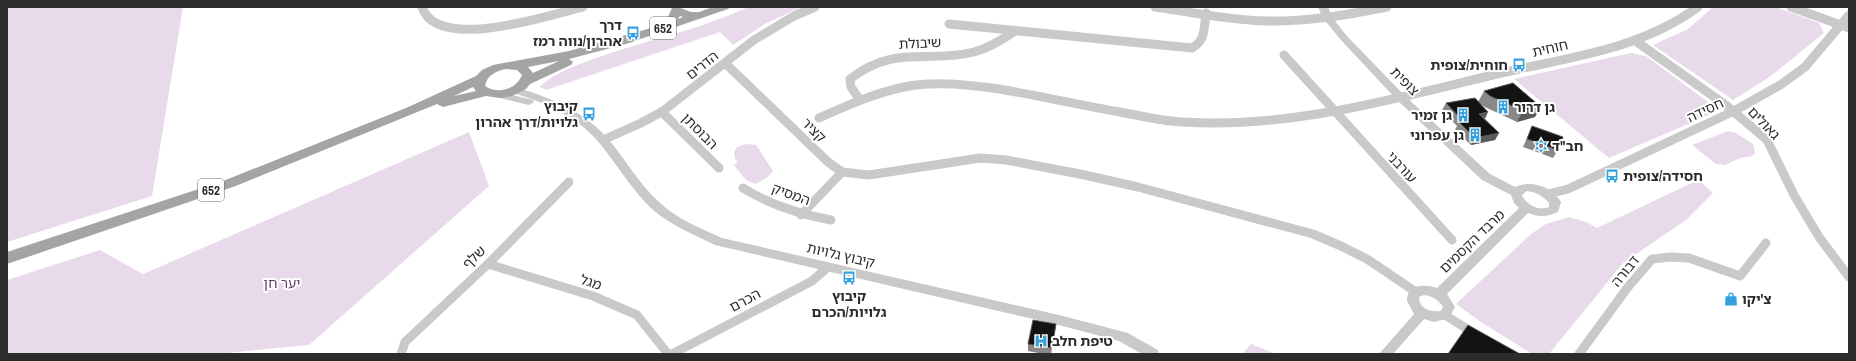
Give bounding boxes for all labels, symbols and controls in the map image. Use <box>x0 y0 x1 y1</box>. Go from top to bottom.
place label: דרך אהרון/נווה רמז <box>533 16 623 50</box>
road number: 652 <box>650 17 676 39</box>
bus stop icon: דרך אהרון/נווה רמז <box>625 25 641 41</box>
street label: שיבולת <box>898 33 942 53</box>
street label: חוחית <box>1530 35 1570 61</box>
street label: הדרים <box>682 47 722 83</box>
place label: חוחית/צופית <box>1430 56 1508 74</box>
bus stop icon: חוחית/צופית <box>1511 57 1527 73</box>
street label: צופית <box>1387 63 1423 99</box>
street label: חסידה <box>1684 94 1726 126</box>
place label: קיבוץ גלויות/דרך אהרון <box>475 97 578 131</box>
place label: גן דרור <box>1514 98 1555 116</box>
building icon: גן דרור <box>1495 99 1511 115</box>
street label: גאולים <box>1744 103 1784 143</box>
bus stop icon: קיבוץ גלויות/דרך אהרון <box>581 106 597 122</box>
place label: גן זמיר <box>1411 106 1452 124</box>
building icon: גן זמיר <box>1455 107 1471 123</box>
street label: הבוסתן <box>678 109 722 153</box>
street label: קציר <box>798 114 830 146</box>
place label: גן עפרוני <box>1410 126 1464 144</box>
building icon: גן עפרוני <box>1467 127 1483 143</box>
place label: חב"ד <box>1552 137 1583 155</box>
synagogue icon: חב"ד <box>1533 138 1549 154</box>
street label: עורבני <box>1383 148 1421 186</box>
place label: חסידה/צופית <box>1623 167 1703 185</box>
bus stop icon: חסידה/צופית <box>1604 168 1620 184</box>
road number: 652 <box>198 179 224 201</box>
street label: המסיק <box>769 179 813 209</box>
street label: מרבד הקסמים <box>1436 205 1508 277</box>
street label: קיבוץ גלויות <box>805 238 877 272</box>
street label: שלף <box>459 242 489 272</box>
street label: דבורה <box>1607 251 1643 290</box>
street label: מגל <box>578 270 604 294</box>
bus stop icon: קיבוץ גלויות/הכרם <box>841 270 857 286</box>
park label: יער חן <box>264 274 300 292</box>
street label: הכרם <box>726 284 764 316</box>
place label: קיבוץ גלויות/הכרם <box>812 287 887 321</box>
place label: צ'יקו <box>1742 290 1772 308</box>
shop icon: צ'יקו <box>1723 291 1739 307</box>
place label: טיפת חלב <box>1052 332 1113 350</box>
hospital icon: טיפת חלב <box>1033 333 1049 349</box>

